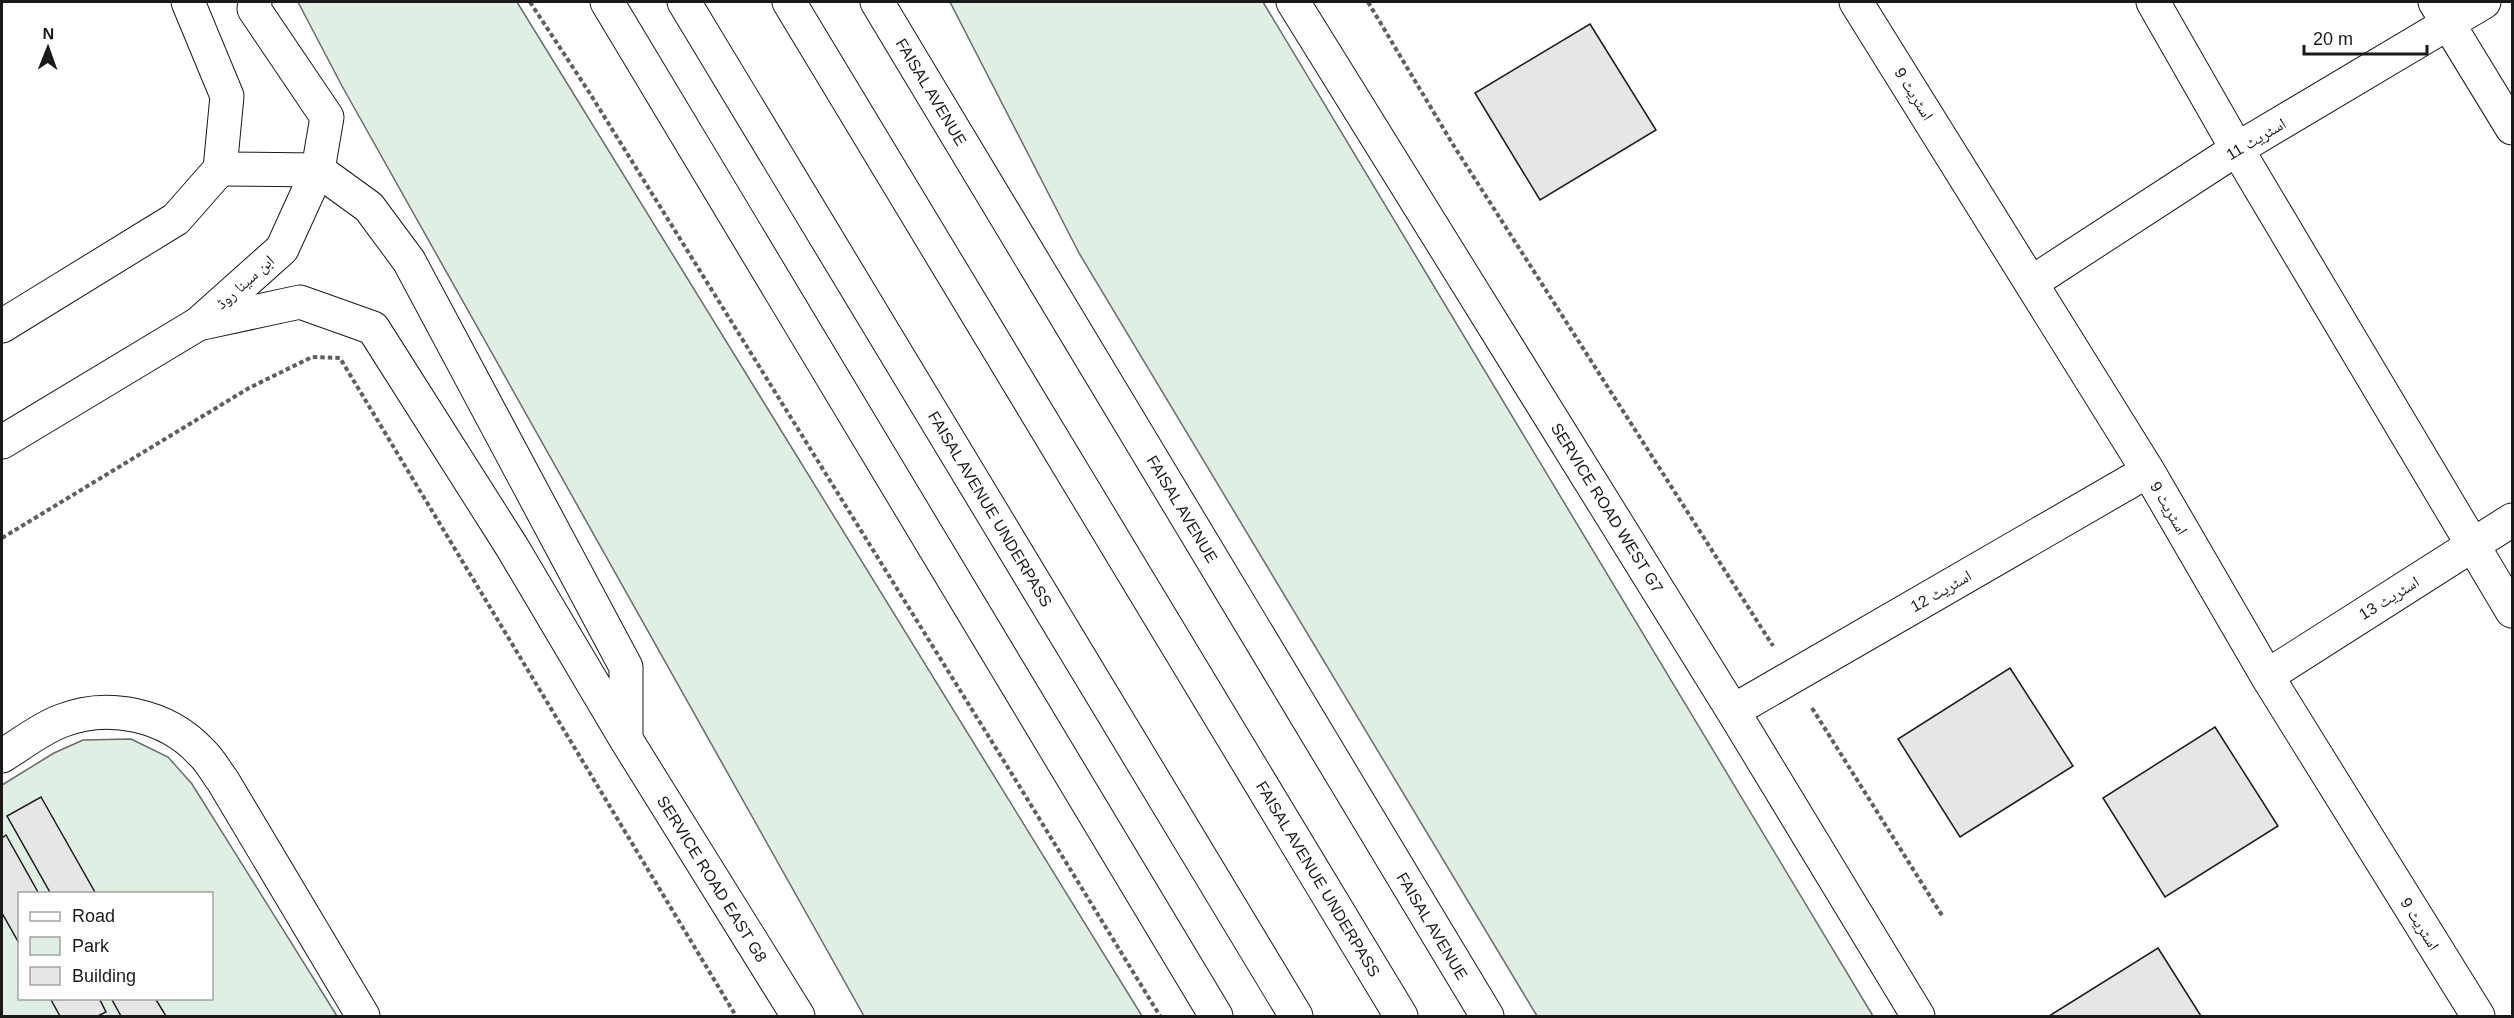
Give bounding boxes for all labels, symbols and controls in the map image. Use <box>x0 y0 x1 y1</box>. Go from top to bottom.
north arrow <box>18 18 78 78</box>
scale bar <box>2304 18 2427 56</box>
text: N <box>42 25 54 42</box>
text: 20 m <box>2313 29 2353 49</box>
street label: FAISAL AVENUE <box>892 35 970 149</box>
street label: اسٹریٹ 9 <box>1890 65 1937 124</box>
street label: اسٹریٹ 11 <box>2223 115 2289 164</box>
street label: ابن سینا روڈ <box>213 252 279 314</box>
street label: FAISAL AVENUE UNDERPASS <box>925 408 1055 610</box>
street label: SERVICE ROAD WEST G7 <box>1548 420 1666 596</box>
street label: FAISAL AVENUE <box>1143 452 1221 566</box>
street label: اسٹریٹ 9 <box>2146 478 2191 538</box>
street label: اسٹریٹ 12 <box>1908 567 1975 616</box>
street label: اسٹریٹ 13 <box>2356 573 2423 624</box>
street label: FAISAL AVENUE UNDERPASS <box>1253 778 1383 980</box>
street label: SERVICE ROAD EAST G8 <box>654 793 770 965</box>
street label: FAISAL AVENUE <box>1393 869 1471 983</box>
legend <box>18 892 213 1000</box>
street label: اسٹریٹ 9 <box>2396 895 2443 954</box>
text: Road <box>72 906 115 926</box>
text: Park <box>72 936 110 956</box>
text: Building <box>72 966 136 986</box>

